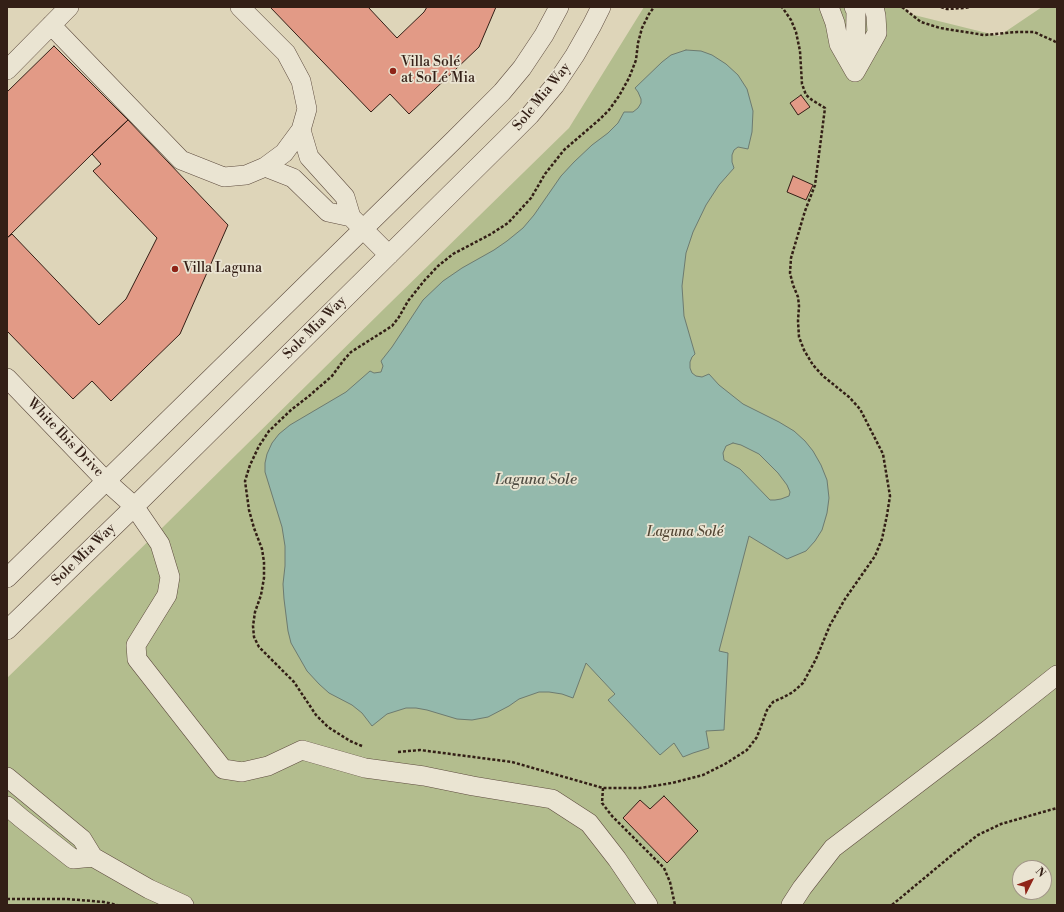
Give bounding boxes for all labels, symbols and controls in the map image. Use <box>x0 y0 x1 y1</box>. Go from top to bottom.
place label: Villa Solé at SoLé Mia <box>401 55 475 88</box>
street label: Sole Mia Way <box>509 60 575 134</box>
marker: Villa Solé at SoLé Mia <box>388 66 398 76</box>
place label: Villa Laguna <box>183 261 262 277</box>
marker: Villa Laguna <box>170 264 180 274</box>
street label: Sole Mia Way <box>280 293 350 363</box>
street label: White Ibis Drive <box>23 395 107 481</box>
water label: Laguna Sole <box>495 471 577 489</box>
street label: Sole Mia Way <box>48 520 120 590</box>
park label: Laguna Solé <box>647 525 723 541</box>
north arrow <box>1012 860 1052 900</box>
text: N <box>1032 865 1048 881</box>

